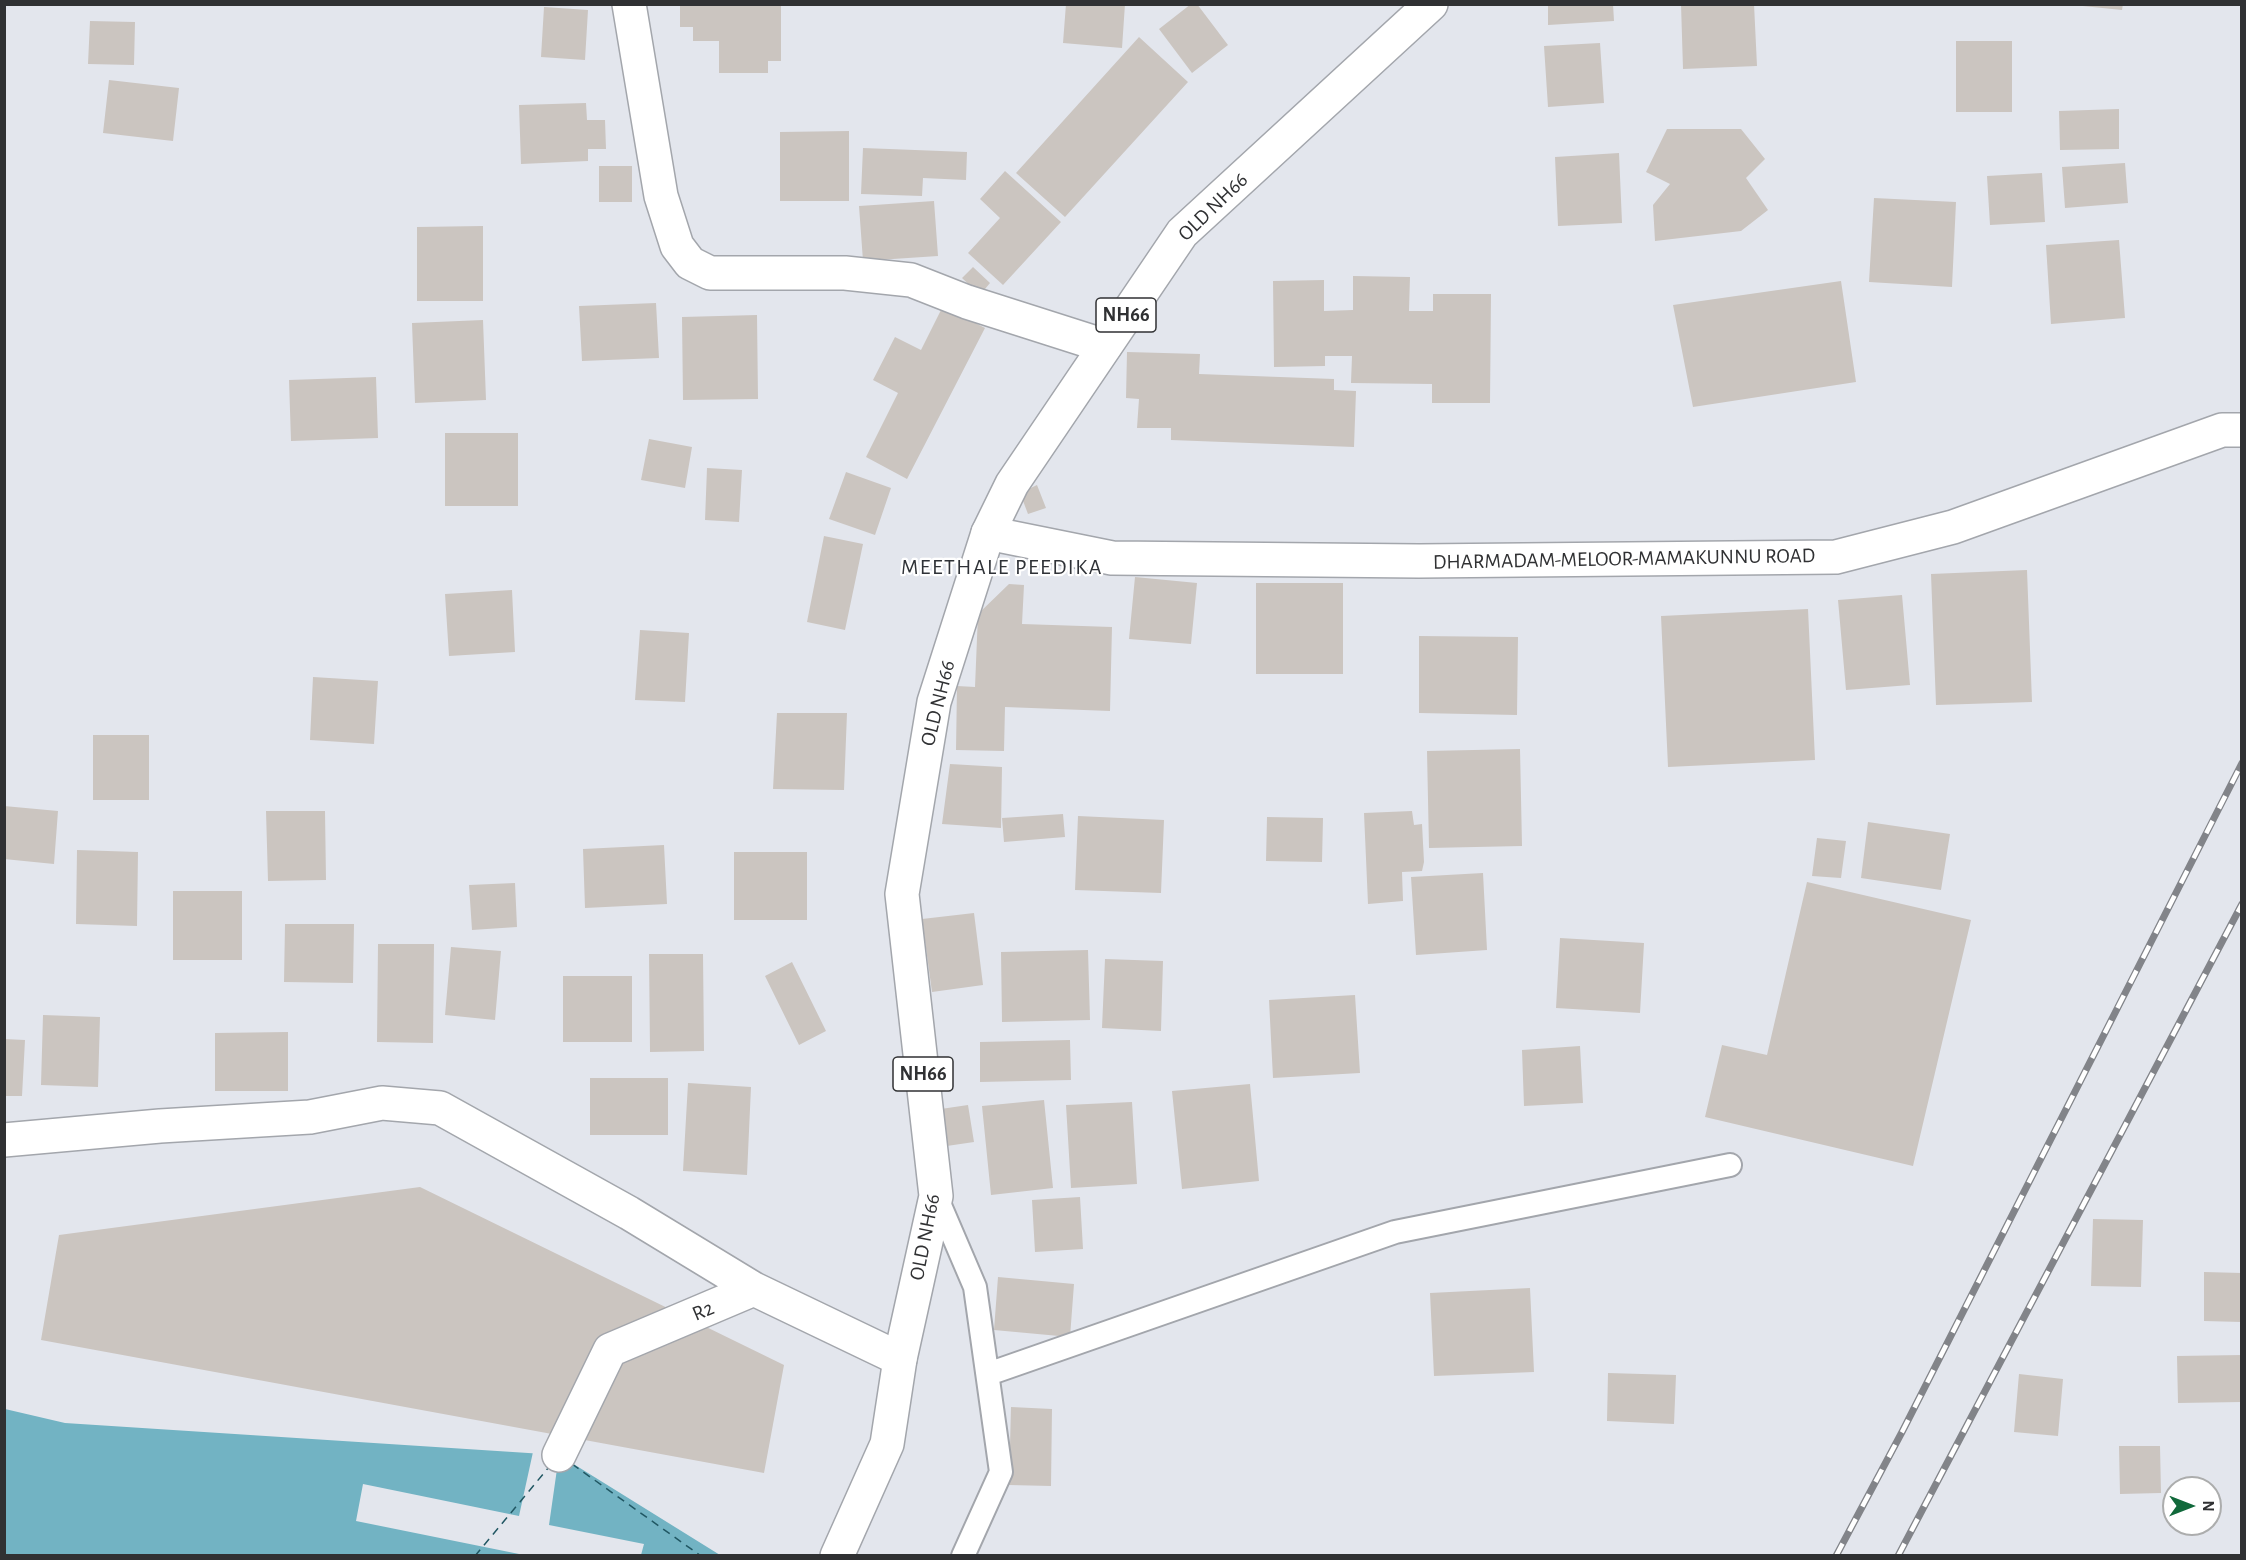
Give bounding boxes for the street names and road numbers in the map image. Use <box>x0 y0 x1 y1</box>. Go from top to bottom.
street label: OLD NH66 <box>1173 168 1253 246</box>
road number: NH66 <box>1096 298 1156 332</box>
street label: DHARMADAM-MELOOR-MAMAKUNNU ROAD <box>1433 543 1815 575</box>
street label: OLD NH66 <box>915 657 961 749</box>
road number: NH66 <box>893 1057 953 1091</box>
street label: OLD NH66 <box>904 1192 946 1282</box>
street label: R2 <box>688 1295 718 1327</box>

